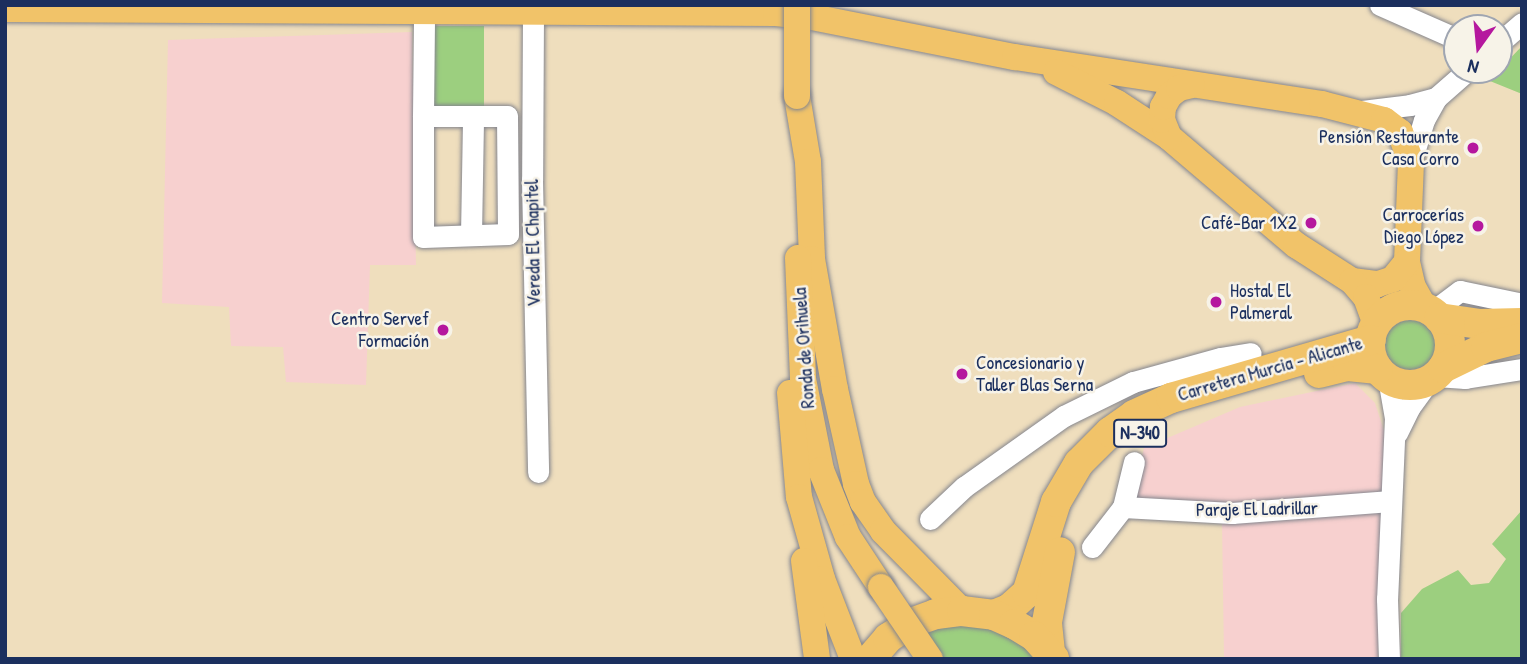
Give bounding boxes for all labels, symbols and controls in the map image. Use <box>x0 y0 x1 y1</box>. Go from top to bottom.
north arrow <box>1443 14 1513 84</box>
text: N <box>1465 53 1481 81</box>
place label: Pensión Restaurante Casa Corro <box>1319 126 1459 170</box>
marker: Pensión Restaurante Casa Corro <box>1465 140 1481 156</box>
street label: Vereda El Chapitel <box>520 179 546 307</box>
place label: Carrocerías Diego López <box>1383 204 1464 248</box>
place label: Café-Bar 1X2 <box>1201 212 1297 234</box>
marker: Café-Bar 1X2 <box>1303 215 1319 231</box>
marker: Carrocerías Diego López <box>1470 218 1486 234</box>
place label: Hostal El Palmeral <box>1230 280 1292 324</box>
street label: Ronda de Orihuela <box>788 287 820 409</box>
marker: Hostal El Palmeral <box>1208 294 1224 310</box>
place label: Centro Servef Formación <box>331 308 429 352</box>
marker: Centro Servef Formación <box>435 322 451 338</box>
street label: Carretera Murcia - Alicante <box>1175 332 1365 406</box>
place label: Concesionario y Taller Blas Serna <box>976 352 1093 396</box>
marker: Concesionario y Taller Blas Serna <box>954 366 970 382</box>
road number: N-340 <box>1112 418 1168 447</box>
street label: Paraje El Ladrillar <box>1196 497 1318 521</box>

